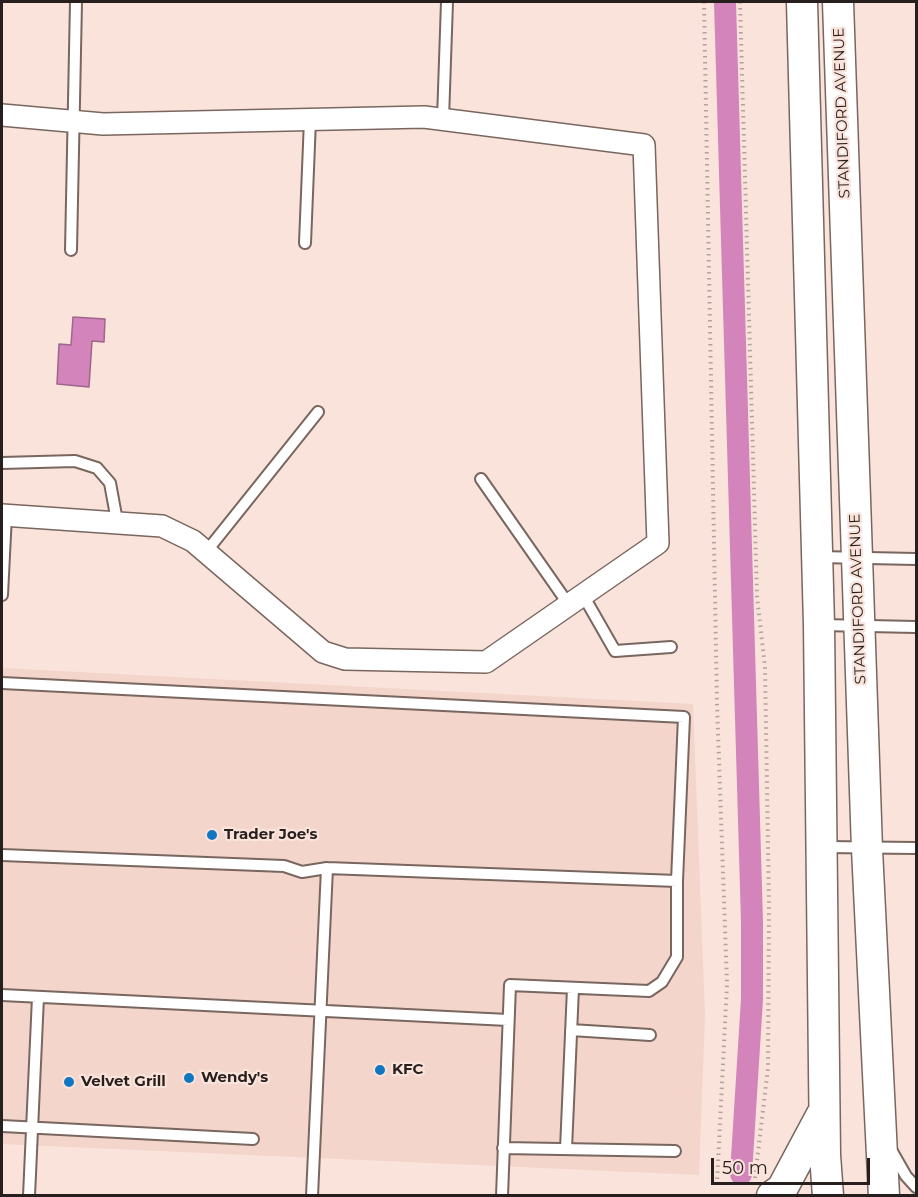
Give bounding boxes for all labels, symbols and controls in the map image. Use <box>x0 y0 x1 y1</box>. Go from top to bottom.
street label: STANDIFORD AVENUE <box>830 27 854 199</box>
street label: STANDIFORD AVENUE <box>846 513 870 685</box>
place label: Trader Joe's <box>224 826 317 844</box>
marker: Trader Joe's <box>205 828 219 842</box>
place label: KFC <box>392 1061 423 1079</box>
marker: KFC <box>373 1063 387 1077</box>
place label: Wendy's <box>201 1069 268 1087</box>
marker: Wendy's <box>182 1071 196 1085</box>
place label: Velvet Grill <box>81 1073 166 1091</box>
marker: Velvet Grill <box>62 1075 76 1089</box>
scale bar <box>714 1146 873 1184</box>
text: 50 m <box>722 1157 768 1179</box>

